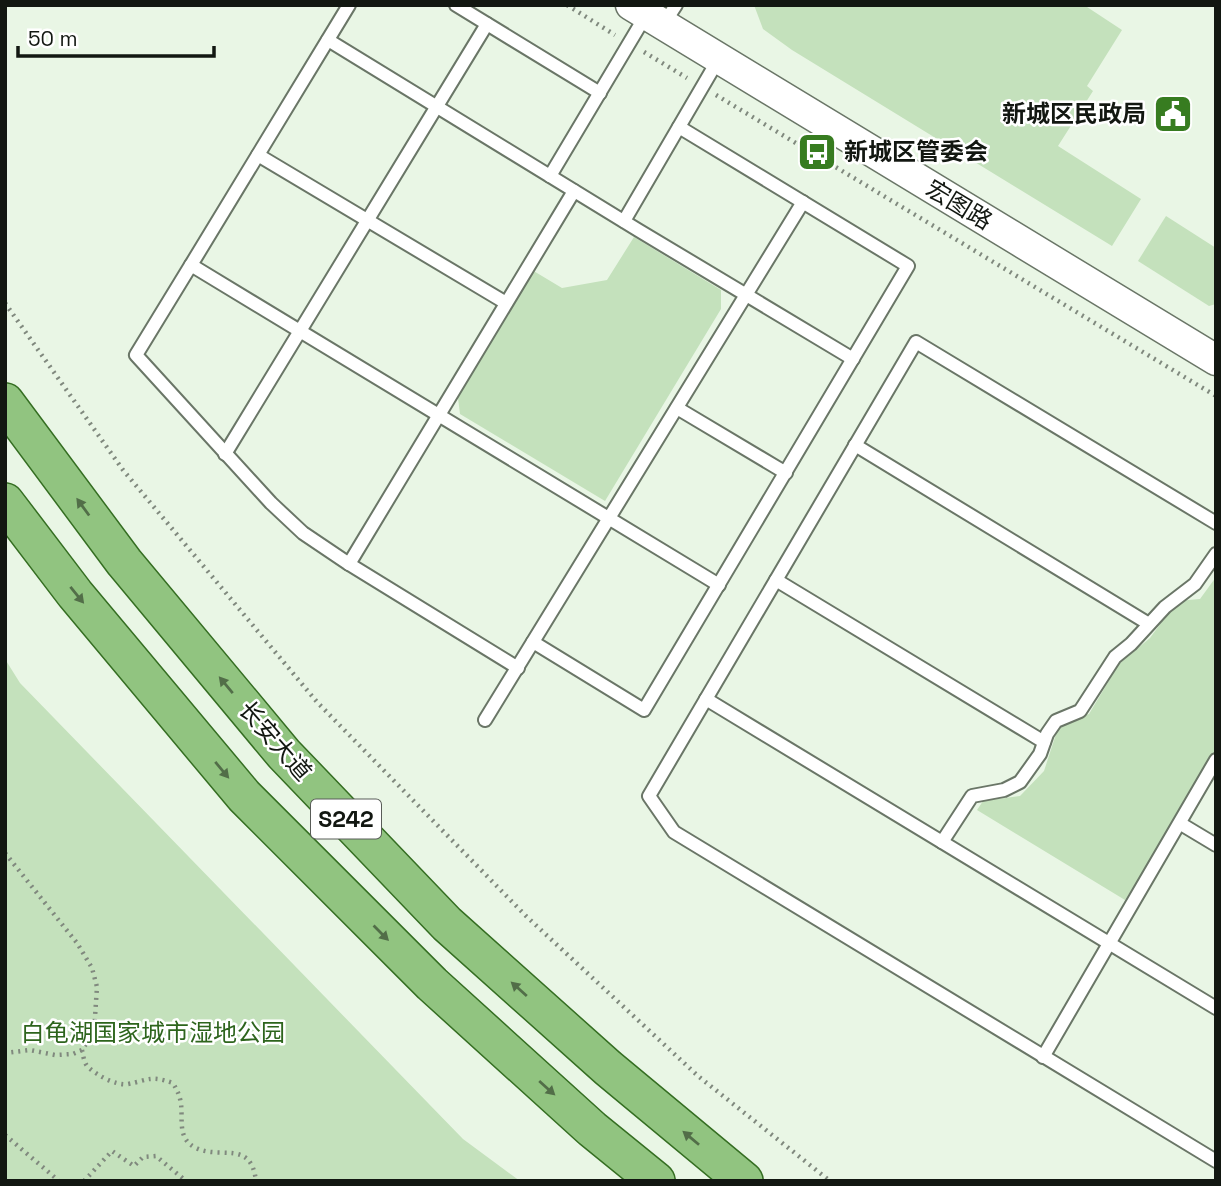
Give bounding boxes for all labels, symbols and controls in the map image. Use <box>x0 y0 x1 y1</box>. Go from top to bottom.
scale bar <box>18 14 214 58</box>
text: 50 m <box>28 25 78 52</box>
public building icon: 新城区民政局 <box>1152 93 1194 135</box>
place label: 新城区民政局 <box>1002 98 1146 129</box>
bus stop icon: 新城区管委会 <box>796 131 838 173</box>
place label: 新城区管委会 <box>844 136 988 167</box>
street label: 宏图路 <box>920 173 998 236</box>
one-way arrow <box>76 498 90 517</box>
one-way arrow <box>69 586 84 604</box>
one-way arrow <box>218 676 233 694</box>
street label: 长安大道 <box>232 694 319 787</box>
one-way arrow <box>214 761 230 779</box>
road number: S242 <box>311 800 381 838</box>
one-way arrow <box>372 924 388 941</box>
one-way arrow <box>511 982 528 997</box>
park label: 白龟湖国家城市湿地公园 <box>21 1017 285 1048</box>
one-way arrow <box>538 1080 555 1096</box>
one-way arrow <box>683 1131 700 1146</box>

